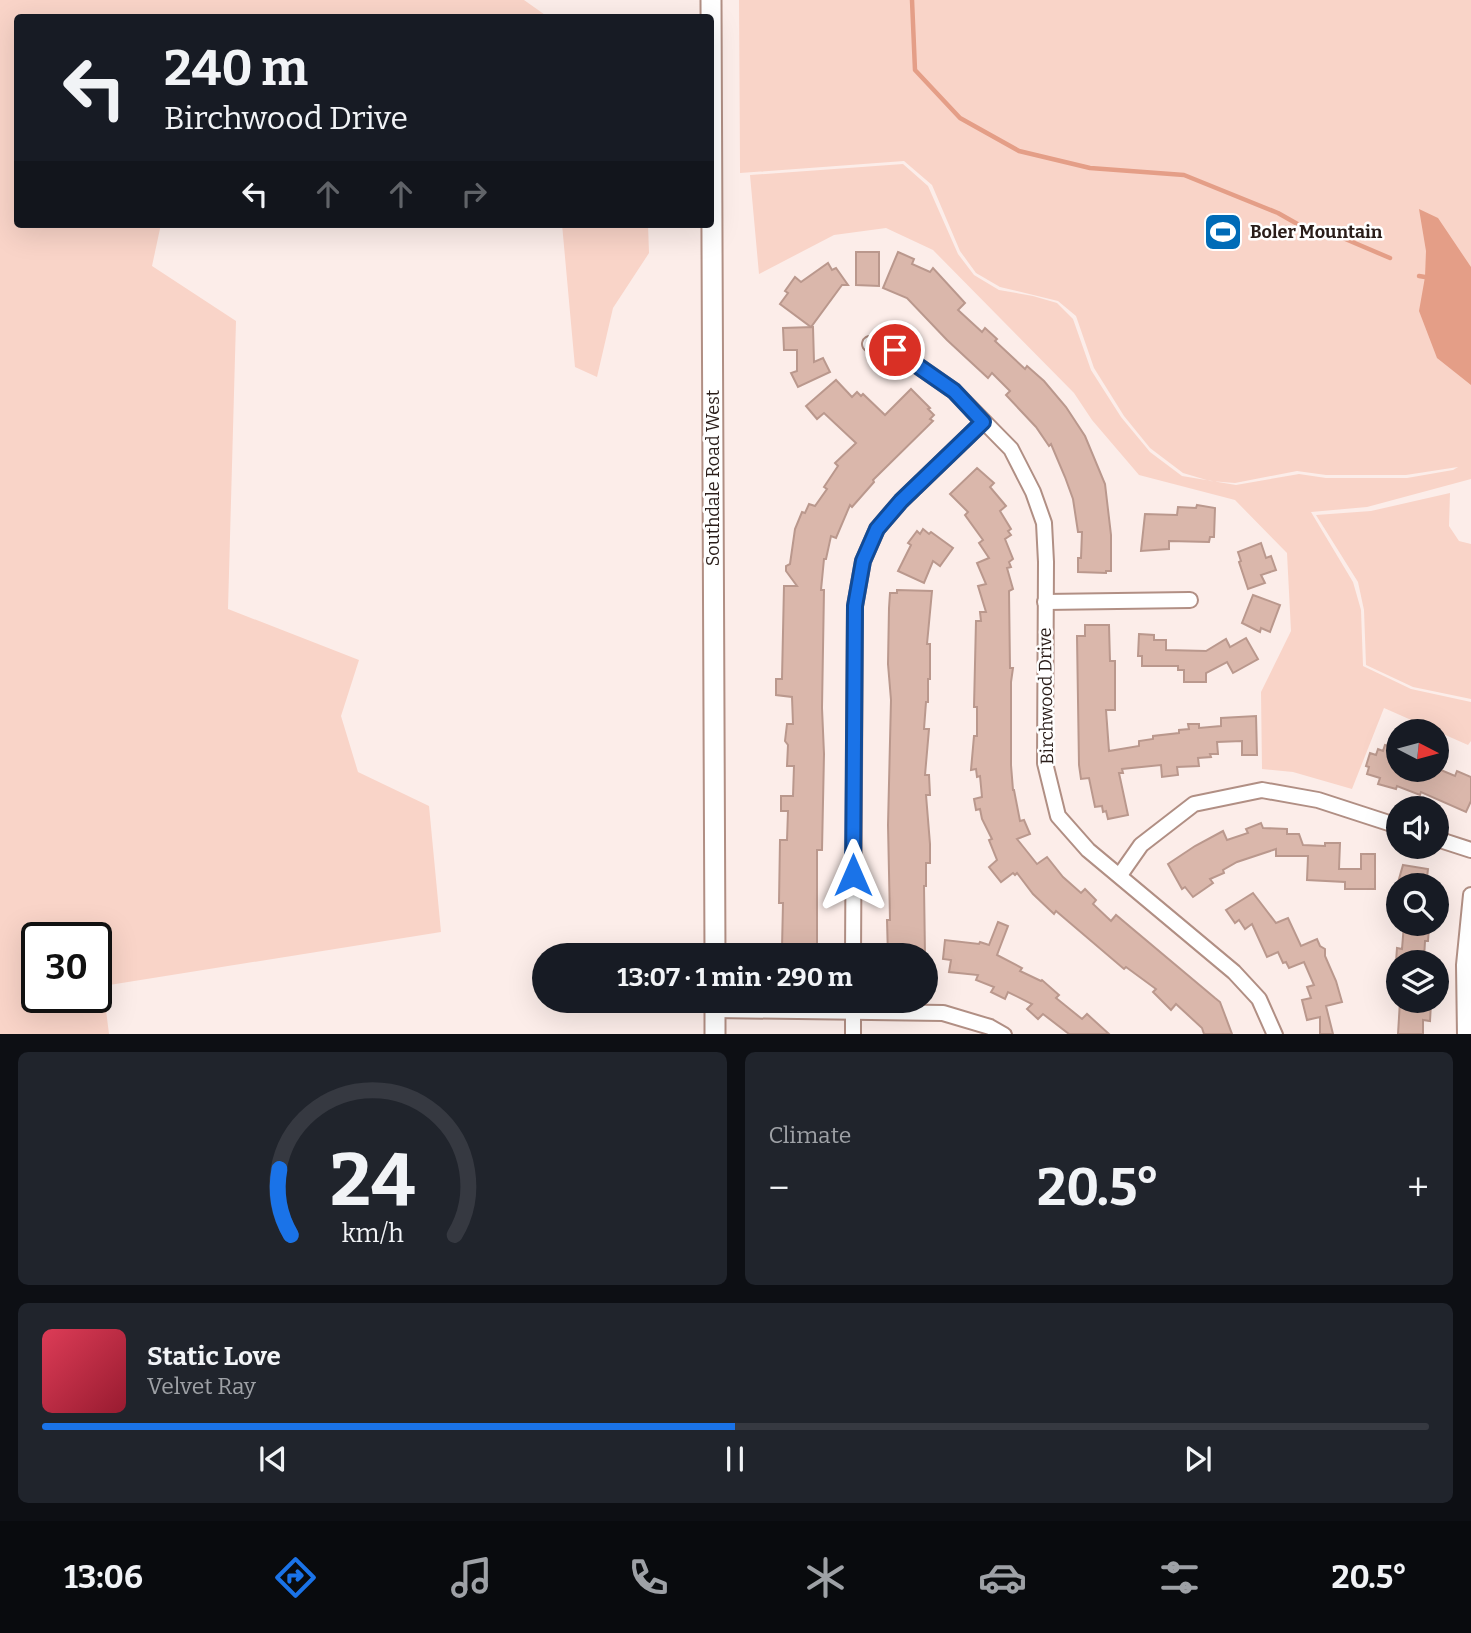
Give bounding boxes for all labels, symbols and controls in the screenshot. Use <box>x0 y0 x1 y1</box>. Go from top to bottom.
text: 240 m <box>164 39 308 98</box>
icon: left <box>49 42 140 133</box>
text: Birchwood Drive <box>164 99 408 137</box>
icon: left <box>236 175 274 213</box>
icon: ahead <box>309 175 347 213</box>
icon: ahead <box>382 175 420 213</box>
icon: right <box>455 175 493 213</box>
sports icon: Boler Mountain <box>1202 211 1244 253</box>
place label: Boler Mountain <box>1250 221 1383 243</box>
pin <box>865 320 925 380</box>
icon: arrive <box>876 331 914 369</box>
street label: Southdale Road West <box>702 389 724 566</box>
street label: Birchwood Drive <box>1034 627 1058 765</box>
north arrow <box>1386 719 1449 782</box>
map controls <box>1386 719 1449 1013</box>
button: sound <box>1386 796 1449 859</box>
position arrow <box>816 838 890 912</box>
button: search <box>1386 873 1449 936</box>
speed limit sign: 30 <box>21 922 112 1013</box>
button: layers <box>1386 950 1449 1013</box>
text: 13:07 · 1 min · 290 m <box>617 962 853 993</box>
text: Climate <box>769 1121 851 1149</box>
text: 24 <box>330 1137 415 1224</box>
text: 20.5° <box>1037 1156 1160 1219</box>
text: − <box>769 1165 789 1211</box>
text: + <box>1407 1165 1429 1211</box>
text: km/h <box>341 1218 404 1248</box>
text: Static Love <box>147 1341 281 1372</box>
text: Velvet Ray <box>147 1372 256 1400</box>
icon: previous <box>254 1440 292 1478</box>
icon: pause <box>716 1440 754 1478</box>
icon: next <box>1179 1440 1217 1478</box>
icon: directions <box>271 1553 320 1602</box>
icon: music <box>447 1553 496 1602</box>
icon: phone <box>624 1553 673 1602</box>
icon: climate <box>801 1553 850 1602</box>
icon: car <box>978 1553 1027 1602</box>
icon: filters <box>1155 1553 1204 1602</box>
text: 13:06 <box>64 1558 143 1596</box>
text: 20.5° <box>1331 1558 1407 1596</box>

